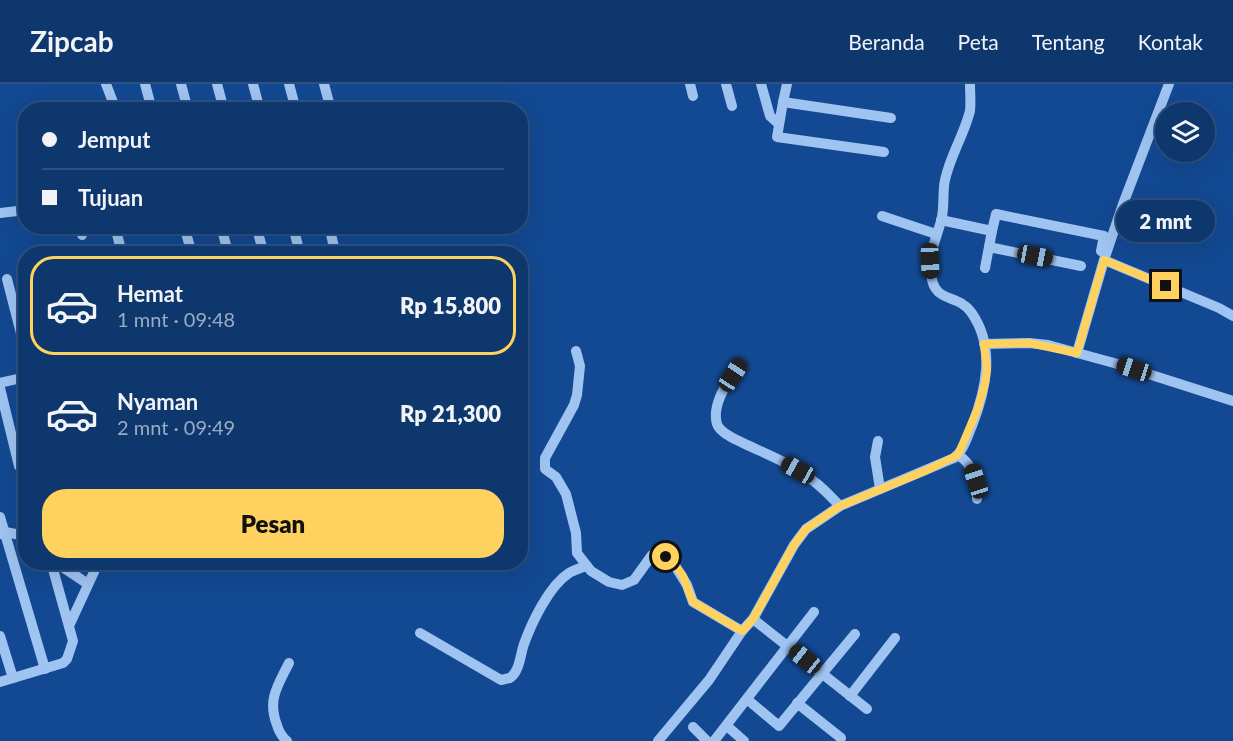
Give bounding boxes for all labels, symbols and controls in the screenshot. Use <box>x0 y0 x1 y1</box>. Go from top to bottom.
text: Zipcab <box>30 24 114 58</box>
text: Beranda <box>848 29 925 54</box>
text: Peta <box>958 29 999 54</box>
text: Tentang <box>1032 29 1105 54</box>
text: Kontak <box>1138 29 1203 54</box>
map controls <box>1155 102 1215 162</box>
button: layers <box>1155 102 1215 162</box>
text: Jemput <box>78 126 150 153</box>
text: Tujuan <box>78 184 143 211</box>
callout: 2 mnt <box>1116 199 1216 241</box>
text: 2 mnt <box>1139 209 1192 233</box>
car <box>920 243 940 279</box>
car <box>1016 244 1054 268</box>
route end <box>1152 272 1179 299</box>
icon: car <box>45 279 99 333</box>
text: Hemat <box>117 280 183 307</box>
text: Rp 15,800 <box>400 292 501 319</box>
text: 1 mnt · 09:48 <box>117 307 235 331</box>
car <box>716 355 750 395</box>
car <box>1114 355 1154 383</box>
icon: car <box>45 387 99 441</box>
text: Nyaman <box>117 388 198 415</box>
text: Rp 21,300 <box>400 400 501 427</box>
text: 2 mnt · 09:49 <box>117 415 235 439</box>
car <box>778 453 818 487</box>
car <box>962 461 990 501</box>
button: Pesan <box>42 489 504 558</box>
route start <box>652 543 679 570</box>
car <box>785 641 825 677</box>

